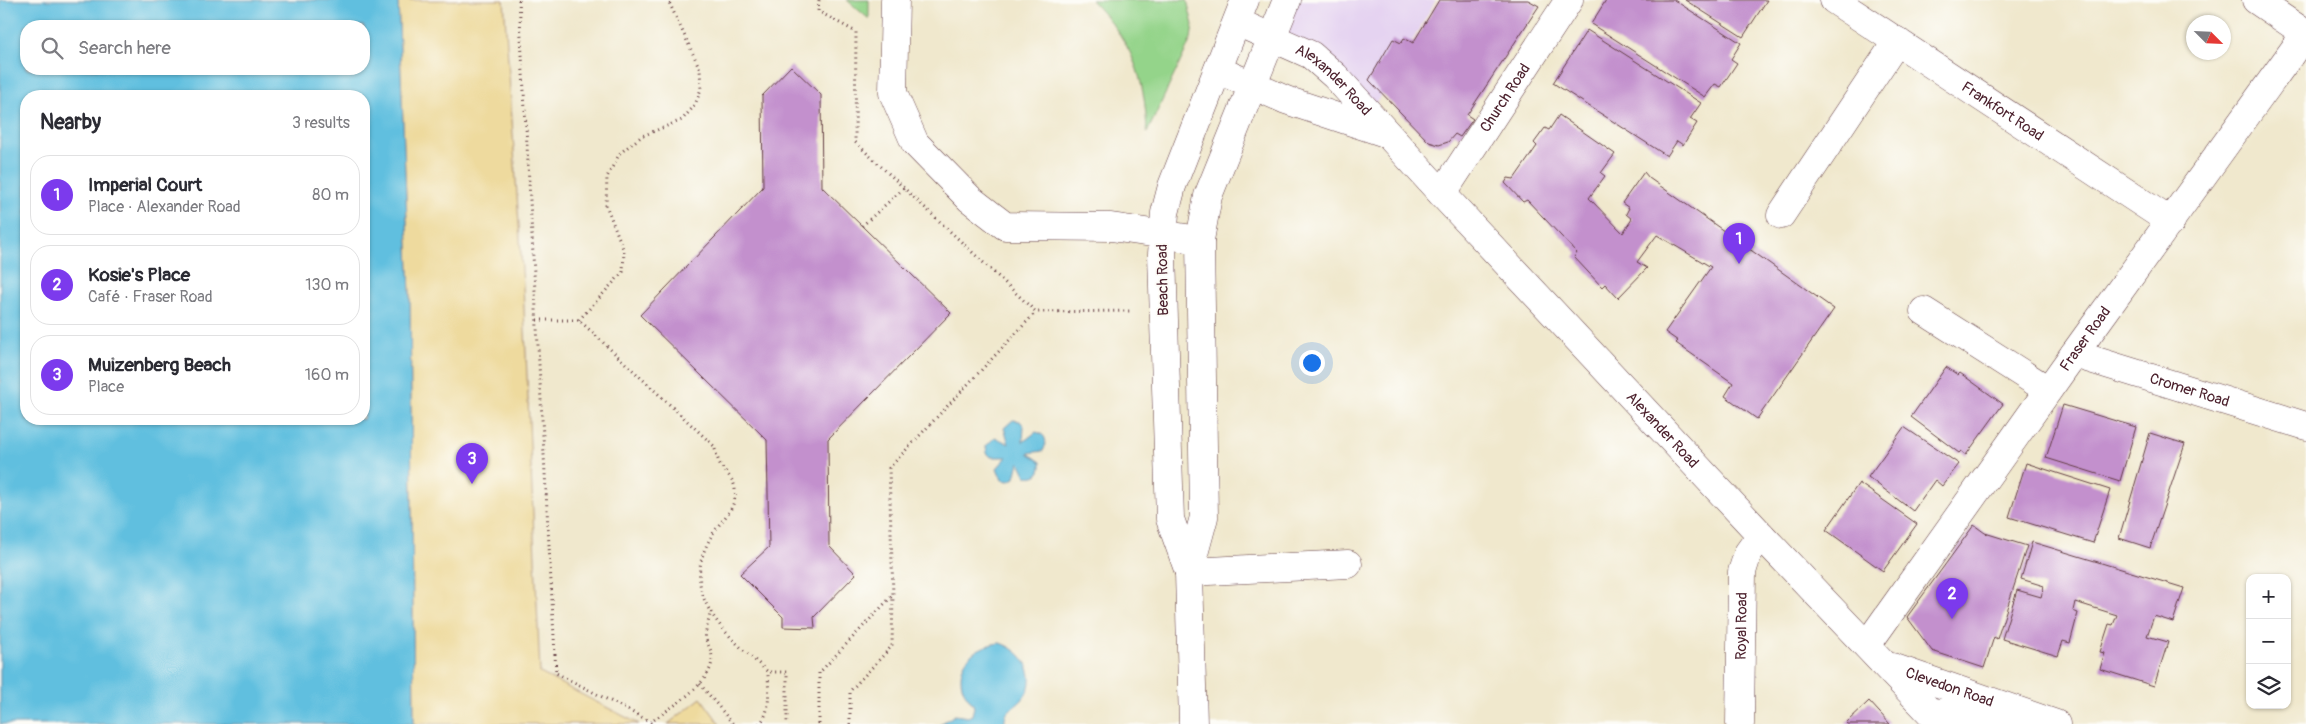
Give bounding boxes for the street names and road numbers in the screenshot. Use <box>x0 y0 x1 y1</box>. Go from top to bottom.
street label: Alexander Road <box>1293 40 1376 119</box>
street label: Church Road <box>1476 60 1534 136</box>
street label: Frankfort Road <box>1958 77 2047 145</box>
street label: Beach Road <box>1153 244 1173 316</box>
street label: Fraser Road <box>2055 303 2115 375</box>
street label: Cromer Road <box>2147 369 2232 411</box>
street label: Alexander Road <box>1622 387 1703 472</box>
street label: Royal Road <box>1731 592 1751 660</box>
street label: Clevedon Road <box>1903 663 1996 711</box>

